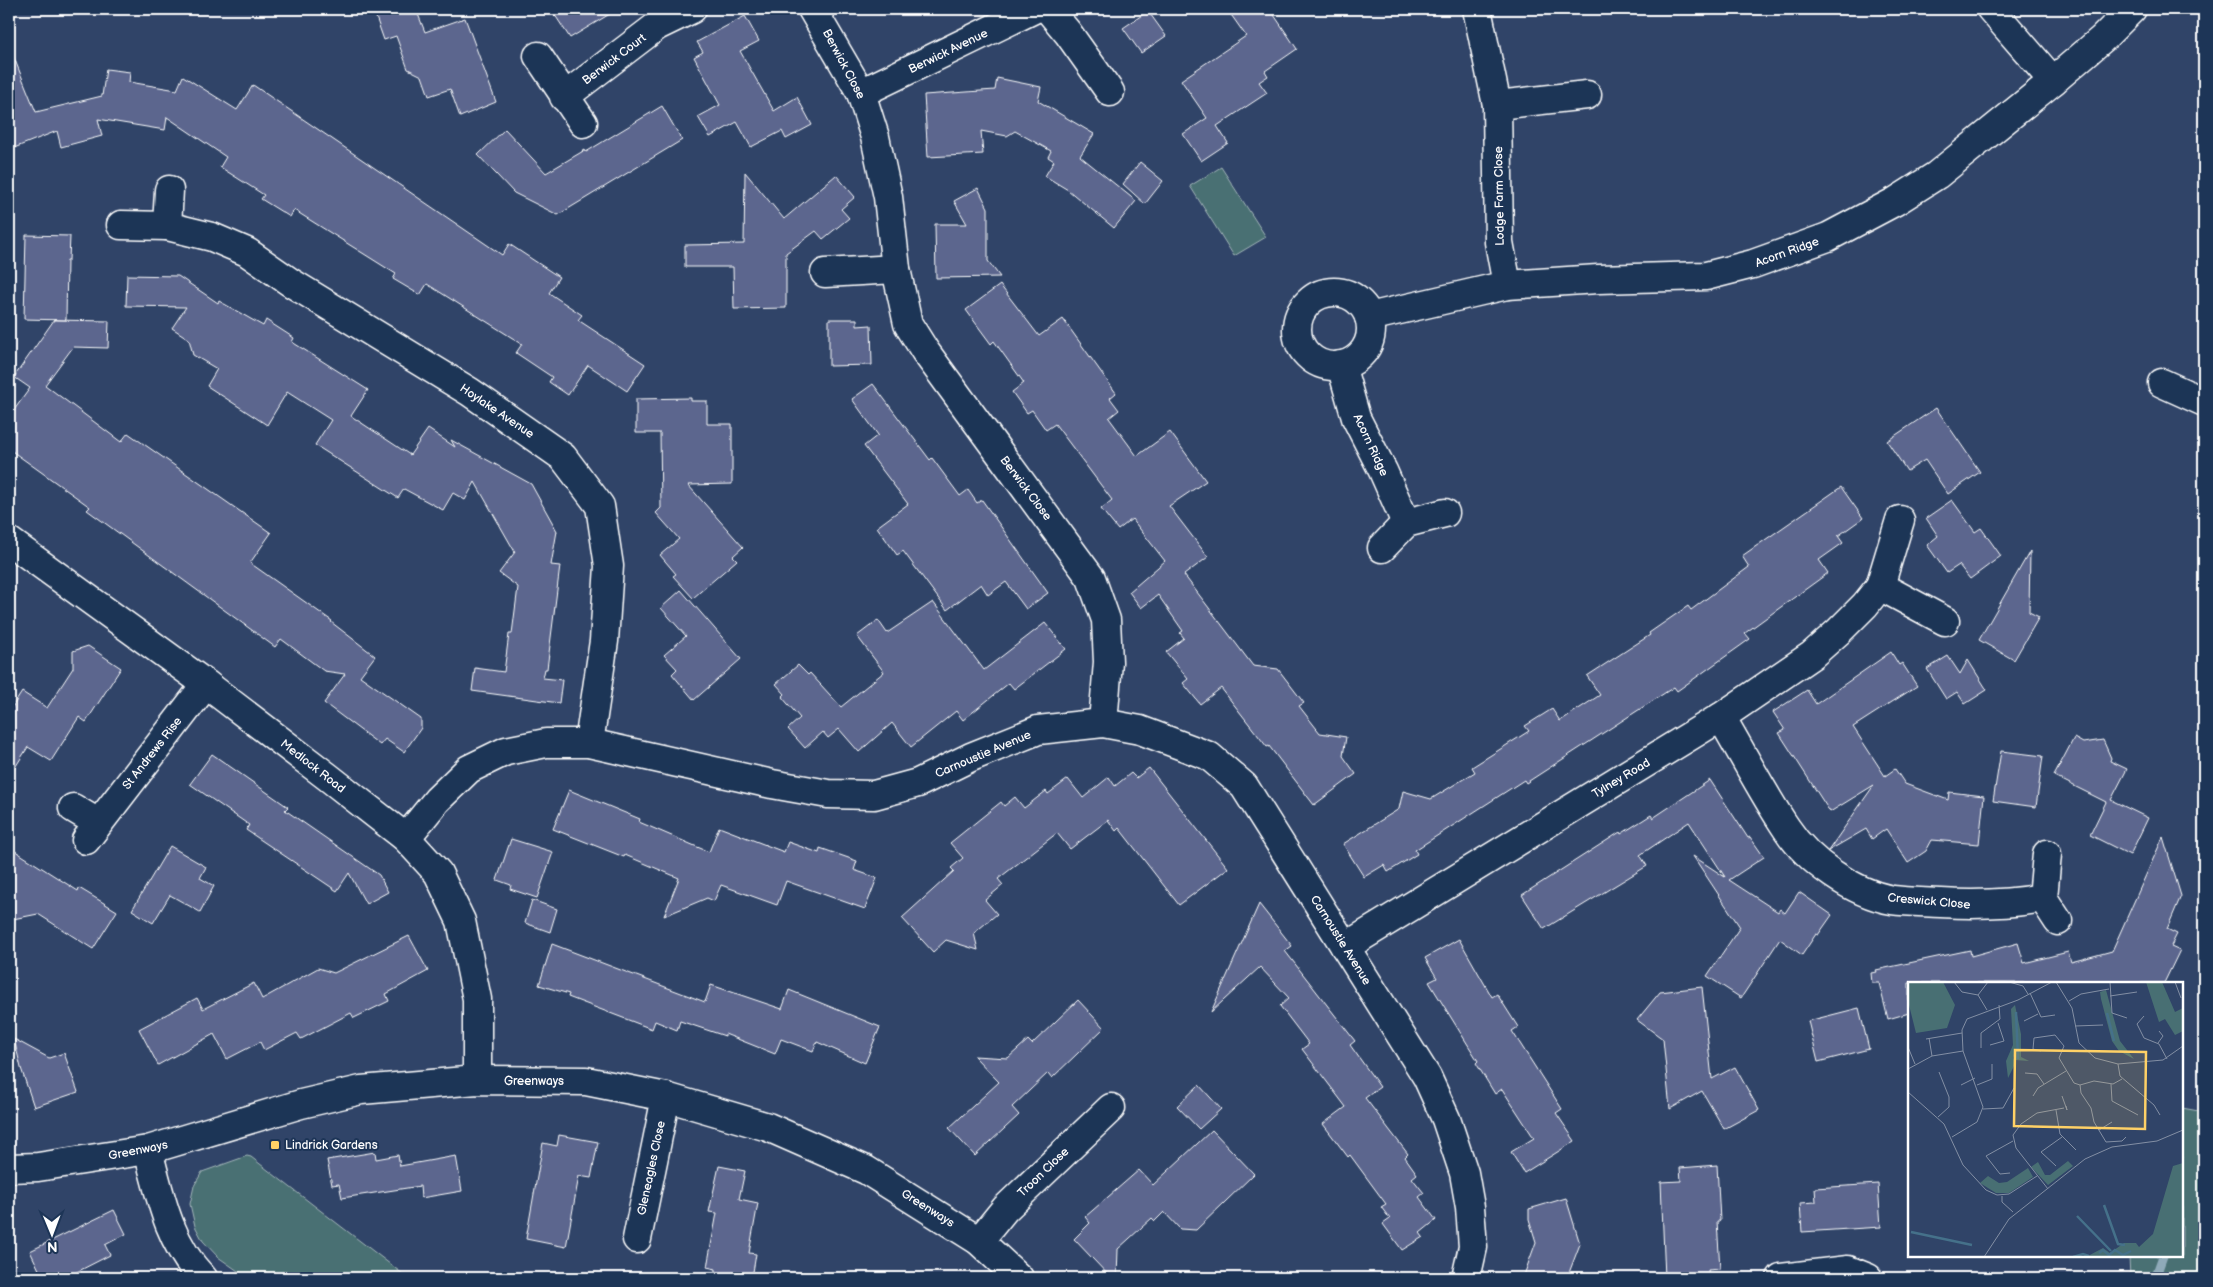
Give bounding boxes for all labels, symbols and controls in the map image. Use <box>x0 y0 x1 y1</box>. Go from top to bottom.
street label: Berwick Avenue <box>906 26 990 77</box>
street label: Berwick Close <box>819 27 868 102</box>
street label: Berwick Court <box>579 30 649 88</box>
street label: Lodge Farm Close <box>1491 146 1508 246</box>
street label: Acorn Ridge <box>1753 234 1821 271</box>
street label: Hoylake Avenue <box>457 381 537 442</box>
street label: Acorn Ridge <box>1350 412 1391 479</box>
street label: Berwick Close <box>996 453 1055 524</box>
street label: St Andrews Rise <box>119 714 185 793</box>
street label: Carnoustie Avenue <box>933 727 1033 781</box>
street label: Medlock Road <box>277 736 348 796</box>
street label: Tylney Road <box>1590 755 1653 802</box>
street label: Creswick Close <box>1887 890 1971 913</box>
street label: Carnoustie Avenue <box>1307 893 1374 988</box>
inset map <box>1908 982 2183 1257</box>
street label: Greenways <box>504 1074 564 1089</box>
street label: Gleneagles Close <box>634 1119 669 1217</box>
street label: Greenways <box>107 1137 169 1164</box>
place label: Lindrick Gardens <box>285 1138 378 1153</box>
marker: Lindrick Gardens <box>269 1139 281 1151</box>
street label: Troon Close <box>1015 1144 1072 1200</box>
street label: Greenways <box>898 1186 957 1231</box>
north arrow <box>28 1210 78 1260</box>
text: N <box>47 1238 58 1255</box>

